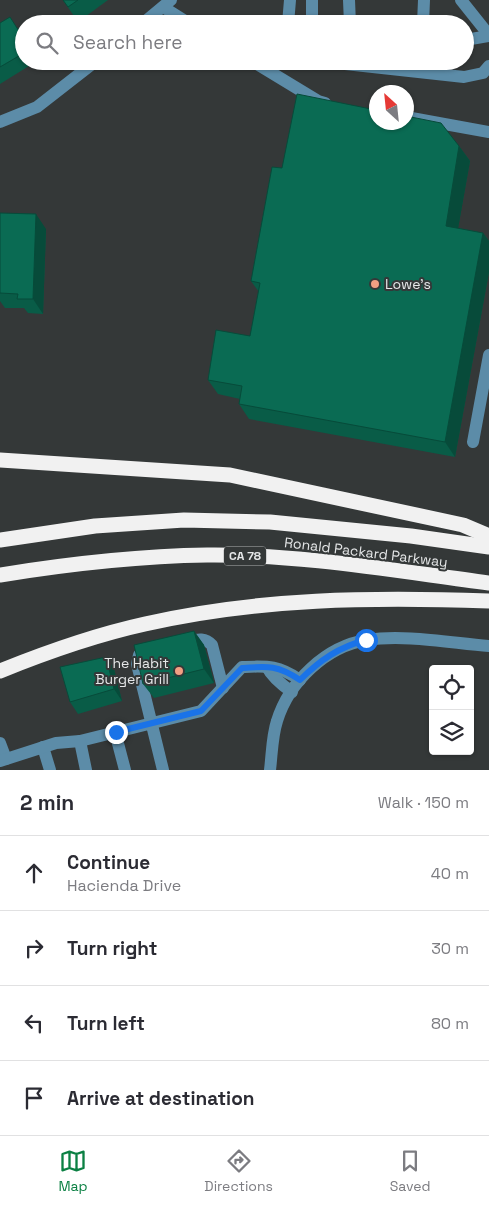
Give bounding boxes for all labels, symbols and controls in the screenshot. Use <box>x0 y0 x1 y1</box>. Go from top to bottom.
search box <box>15 15 474 70</box>
icon: search <box>33 29 61 57</box>
text: Search here <box>73 30 183 55</box>
north arrow <box>369 85 414 130</box>
place label: Lowe's <box>385 275 431 293</box>
marker: Lowe's <box>369 278 381 290</box>
street label: Ronald Packard Parkway <box>283 533 449 571</box>
road number: CA 78 <box>224 546 266 566</box>
route start <box>355 629 378 652</box>
place label: The Habit Burger Grill <box>95 654 169 688</box>
marker: The Habit Burger Grill <box>173 665 185 677</box>
map controls <box>429 665 474 755</box>
button: locate <box>429 665 474 710</box>
button: layers <box>429 710 474 755</box>
route end <box>105 721 128 744</box>
text: 2 min <box>20 789 74 816</box>
text: Walk · 150 m <box>378 792 469 813</box>
text: Continue <box>67 850 150 875</box>
icon: ahead <box>20 859 48 887</box>
text: 40 m <box>431 863 469 884</box>
text: Hacienda Drive <box>67 875 181 896</box>
icon: right <box>20 934 48 962</box>
text: Turn right <box>67 936 157 961</box>
text: 30 m <box>431 938 469 959</box>
icon: left <box>20 1009 48 1037</box>
text: Turn left <box>67 1011 145 1036</box>
text: 80 m <box>431 1013 469 1034</box>
icon: arrive <box>20 1084 48 1112</box>
text: Arrive at destination <box>67 1086 255 1111</box>
tab: Map <box>58 1147 88 1195</box>
tab: Directions <box>204 1147 273 1195</box>
tab: Saved <box>390 1147 431 1195</box>

